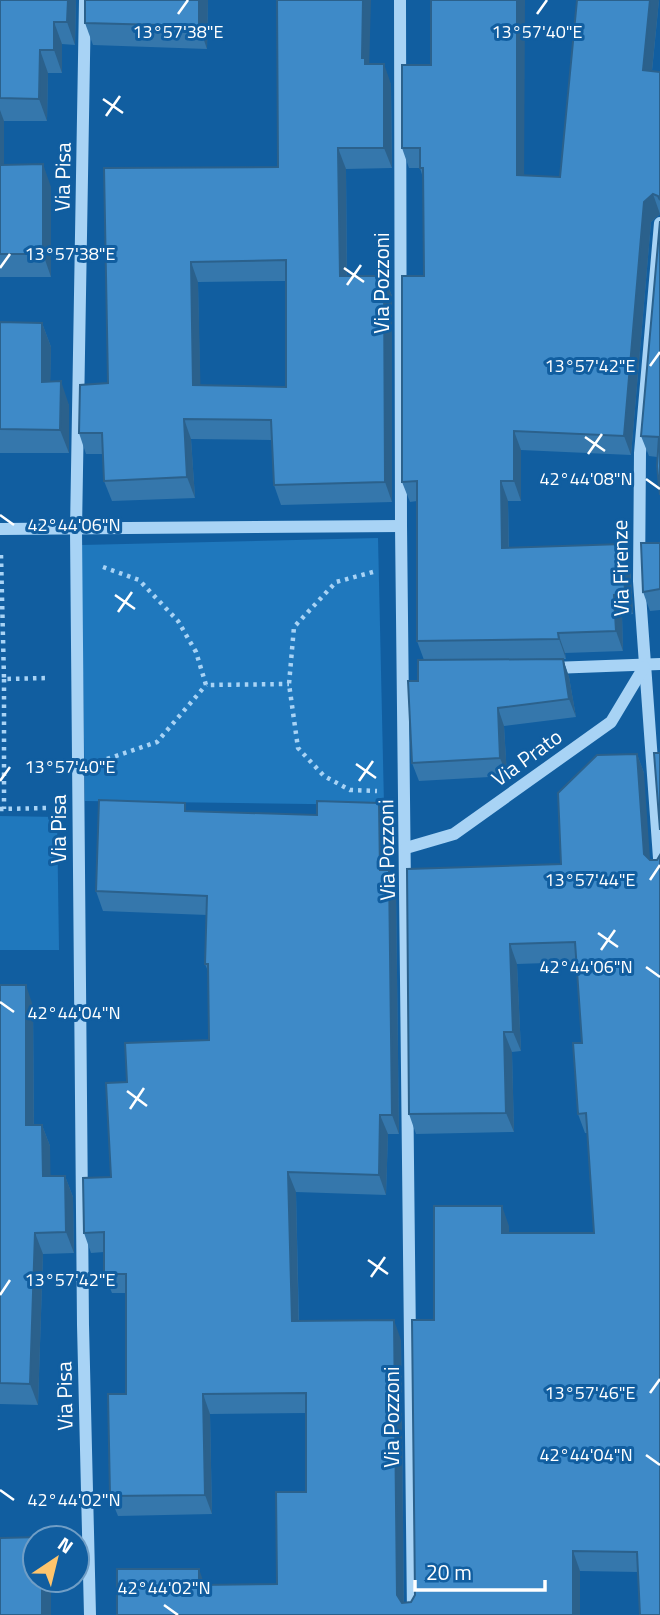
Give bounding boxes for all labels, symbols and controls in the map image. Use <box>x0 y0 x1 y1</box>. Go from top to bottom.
text: 13°57'38"E <box>133 18 224 45</box>
text: 13°57'40"E <box>492 18 583 45</box>
street label: Via Pisa <box>45 142 79 212</box>
street label: Via Pozzoni <box>365 232 397 334</box>
text: 13°57'38"E <box>25 240 116 267</box>
text: 13°57'42"E <box>545 352 636 379</box>
text: 42°44'08"N <box>539 465 633 492</box>
text: 42°44'06"N <box>27 511 121 538</box>
street label: Via Firenze <box>603 519 637 617</box>
street label: Via Prato <box>484 721 568 794</box>
text: 13°57'40"E <box>25 753 116 780</box>
street label: Via Pisa <box>42 794 74 864</box>
street label: Via Pozzoni <box>369 799 403 901</box>
text: 13°57'44"E <box>545 866 636 893</box>
text: 42°44'06"N <box>539 953 633 980</box>
text: 42°44'04"N <box>27 999 121 1026</box>
text: 13°57'42"E <box>25 1266 116 1293</box>
street label: Via Pisa <box>47 1361 81 1431</box>
street label: Via Pozzoni <box>375 1366 407 1468</box>
text: 13°57'46"E <box>545 1379 636 1406</box>
text: 42°44'04"N <box>539 1441 633 1468</box>
text: 42°44'02"N <box>27 1486 121 1513</box>
north arrow <box>21 1524 91 1594</box>
text: N <box>52 1529 80 1560</box>
scale bar <box>415 1548 544 1592</box>
text: 20 m <box>426 1556 472 1588</box>
text: 42°44'02"N <box>117 1574 211 1601</box>

